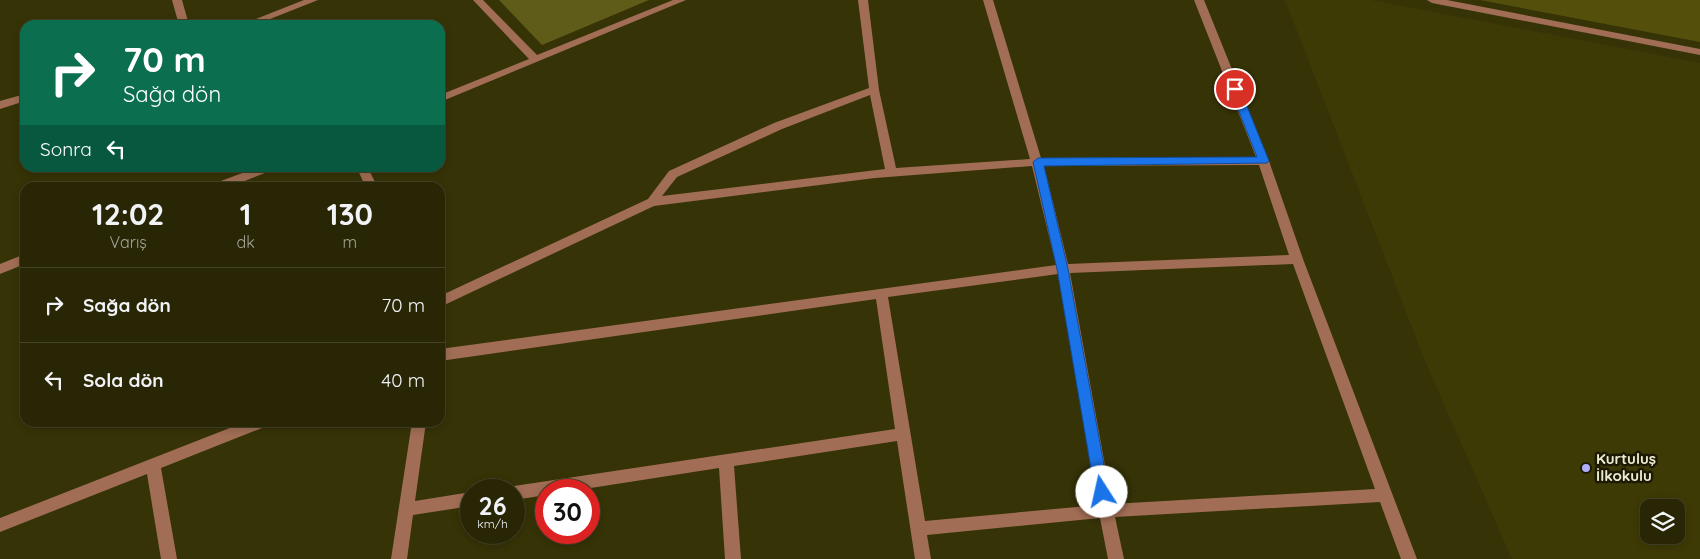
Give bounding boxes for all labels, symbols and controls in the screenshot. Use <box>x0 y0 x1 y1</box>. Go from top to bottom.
text: 70 m <box>123 37 206 81</box>
icon: right <box>40 40 105 105</box>
pin <box>1214 68 1256 110</box>
icon: arrive <box>1221 75 1249 103</box>
text: Sağa dön <box>123 80 221 108</box>
icon: left <box>102 135 130 163</box>
text: Sonra <box>40 137 92 161</box>
text: 12:02 <box>92 195 164 233</box>
text: 1 <box>240 195 251 233</box>
text: 130 <box>327 195 373 233</box>
text: Varış <box>110 232 147 252</box>
text: dk <box>236 232 255 252</box>
text: m <box>343 232 357 252</box>
icon: right <box>40 291 68 319</box>
text: Sağa dön <box>83 293 171 317</box>
text: 70 m <box>381 293 425 317</box>
icon: left <box>40 366 68 394</box>
text: Sola dön <box>83 368 164 392</box>
text: 40 m <box>381 368 425 392</box>
place label: Kurtuluş İlkokulu <box>1596 449 1656 485</box>
marker: Kurtuluş İlkokulu <box>1580 462 1592 474</box>
position arrow <box>1075 465 1127 517</box>
speed limit sign: 30 <box>535 479 600 544</box>
text: 26 <box>478 490 507 521</box>
map controls <box>1640 499 1685 544</box>
button: layers <box>1640 499 1685 544</box>
text: km/h <box>477 516 508 531</box>

